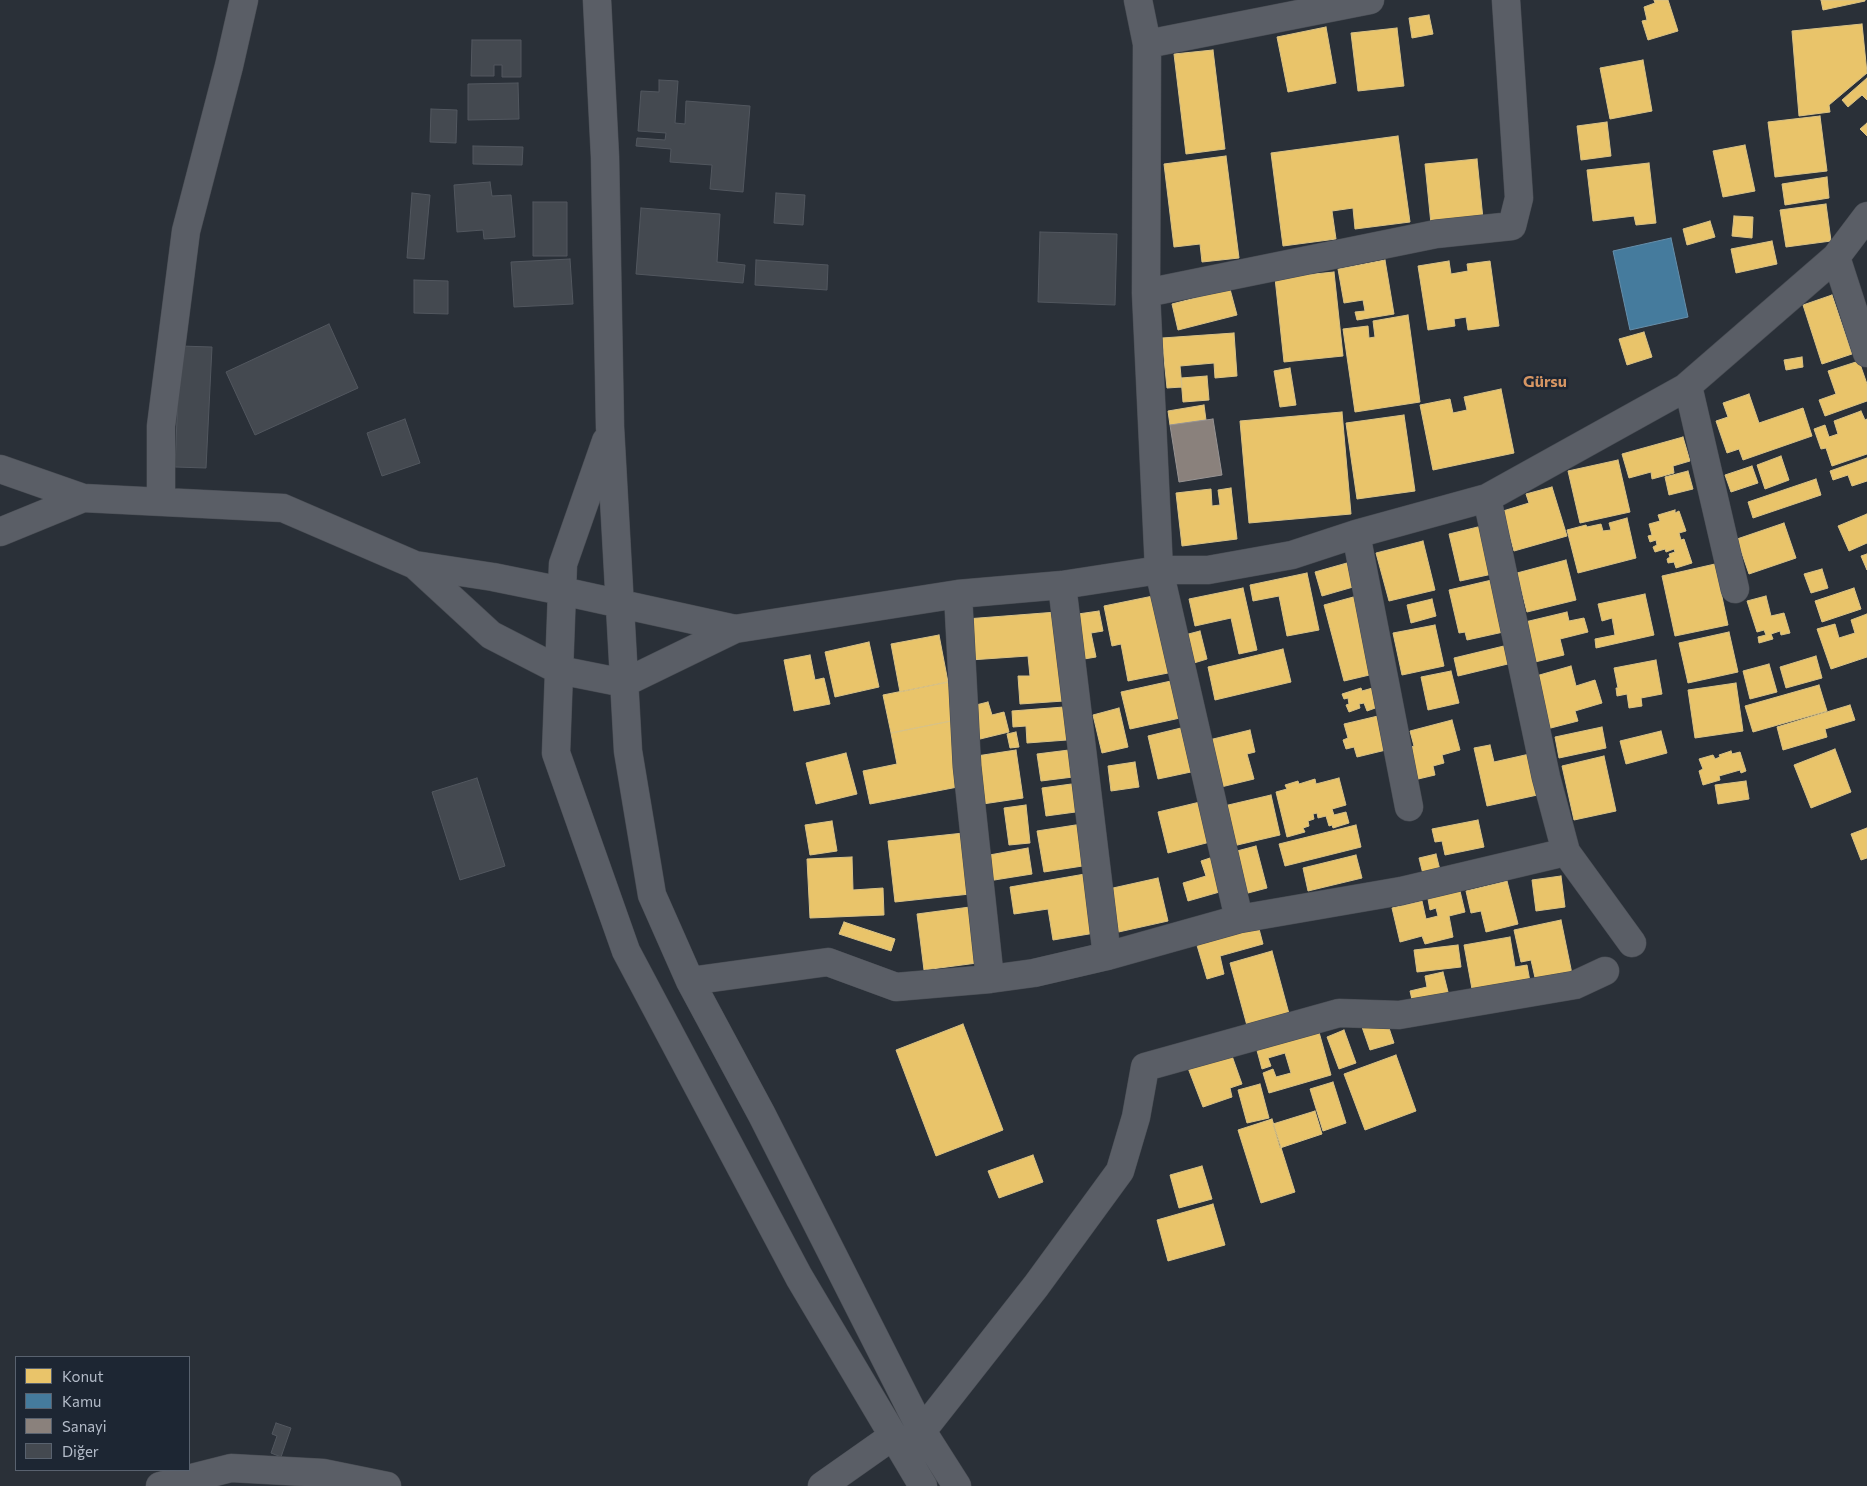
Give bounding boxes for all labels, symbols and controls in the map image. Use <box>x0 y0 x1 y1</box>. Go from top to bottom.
district label: Gürsu <box>1523 372 1567 392</box>
legend <box>15 1356 190 1471</box>
text: Konut <box>62 1367 104 1385</box>
text: Kamu <box>62 1392 101 1410</box>
text: Sanayi <box>62 1417 107 1435</box>
text: Diğer <box>62 1442 99 1460</box>

